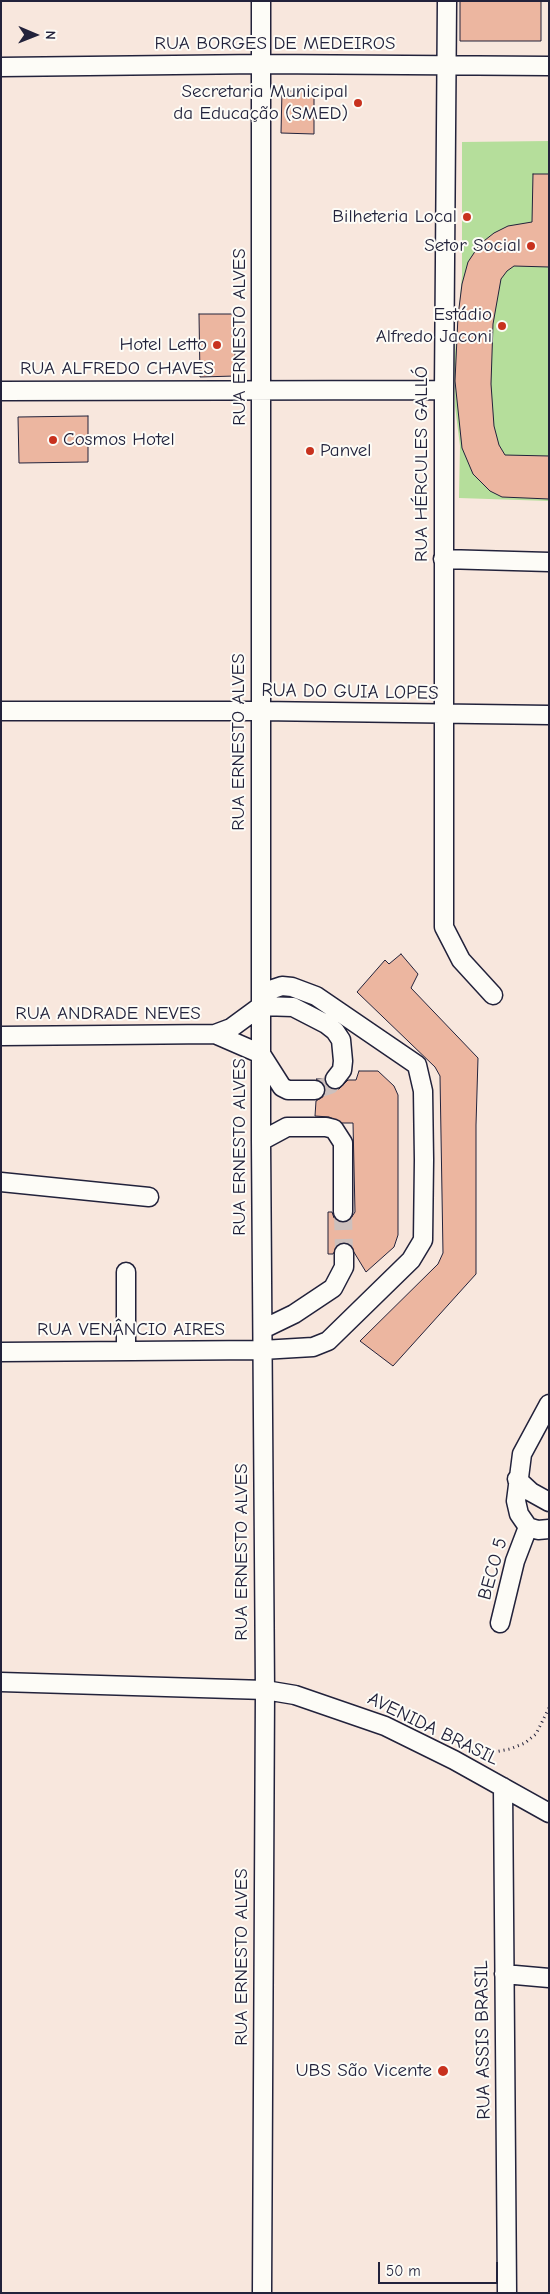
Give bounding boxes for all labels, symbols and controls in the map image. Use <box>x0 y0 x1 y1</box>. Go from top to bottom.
north arrow <box>10 10 60 60</box>
text: N <box>42 31 59 40</box>
street label: RUA BORGES DE MEDEIROS <box>155 33 395 55</box>
place label: Secretaria Municipal da Educação (SMED) <box>173 81 348 125</box>
marker: Secretaria Municipal da Educação (SMED) <box>352 97 364 109</box>
place label: Bilheteria Local <box>332 206 457 228</box>
marker: Bilheteria Local <box>461 211 473 223</box>
place label: Setor Social <box>424 235 521 257</box>
marker: Setor Social <box>525 240 537 252</box>
street label: RUA ERNESTO ALVES <box>229 248 251 426</box>
place label: Estádio Alfredo Jaconi <box>376 304 492 348</box>
marker: Estádio Alfredo Jaconi <box>496 320 508 332</box>
place label: Hotel Letto <box>119 334 207 356</box>
marker: Hotel Letto <box>211 339 223 351</box>
street label: RUA ALFREDO CHAVES <box>20 358 214 380</box>
street label: RUA HÉRCULES GALLÓ <box>411 366 433 562</box>
place label: Cosmos Hotel <box>63 429 175 451</box>
marker: Cosmos Hotel <box>47 434 59 446</box>
place label: Panvel <box>320 440 371 462</box>
marker: Panvel <box>304 445 316 457</box>
street label: RUA ERNESTO ALVES <box>228 653 250 831</box>
street label: RUA DO GUIA LOPES <box>261 679 439 705</box>
street label: RUA ANDRADE NEVES <box>15 1003 201 1025</box>
street label: RUA ERNESTO ALVES <box>229 1058 251 1236</box>
street label: RUA VENÂNCIO AIRES <box>37 1319 225 1341</box>
street label: RUA ERNESTO ALVES <box>231 1463 253 1641</box>
street label: BECO 5 <box>473 1535 513 1603</box>
street label: AVENIDA BRASIL <box>364 1687 502 1771</box>
street label: RUA ERNESTO ALVES <box>231 1868 253 2046</box>
street label: RUA ASSIS BRASIL <box>470 1960 496 2120</box>
place label: UBS São Vicente <box>295 2060 432 2082</box>
marker: UBS São Vicente <box>436 2064 450 2078</box>
scale bar <box>380 2252 500 2284</box>
text: 50 m <box>386 2262 421 2280</box>

